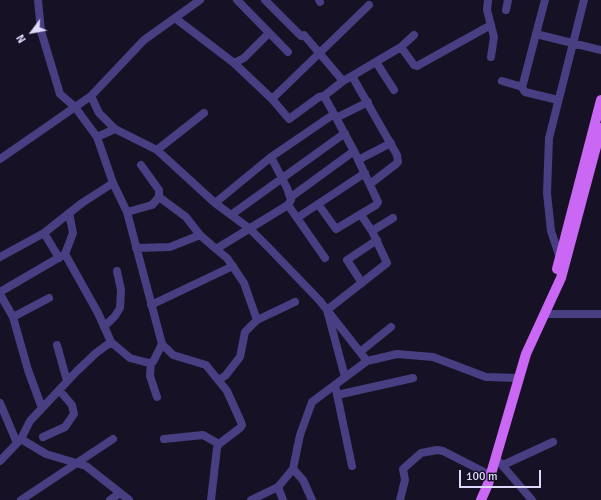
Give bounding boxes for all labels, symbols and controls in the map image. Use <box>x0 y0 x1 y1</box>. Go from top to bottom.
north arrow <box>12 12 52 52</box>
text: N <box>14 32 29 45</box>
scale bar <box>461 462 543 488</box>
text: 100 m <box>466 469 498 484</box>

